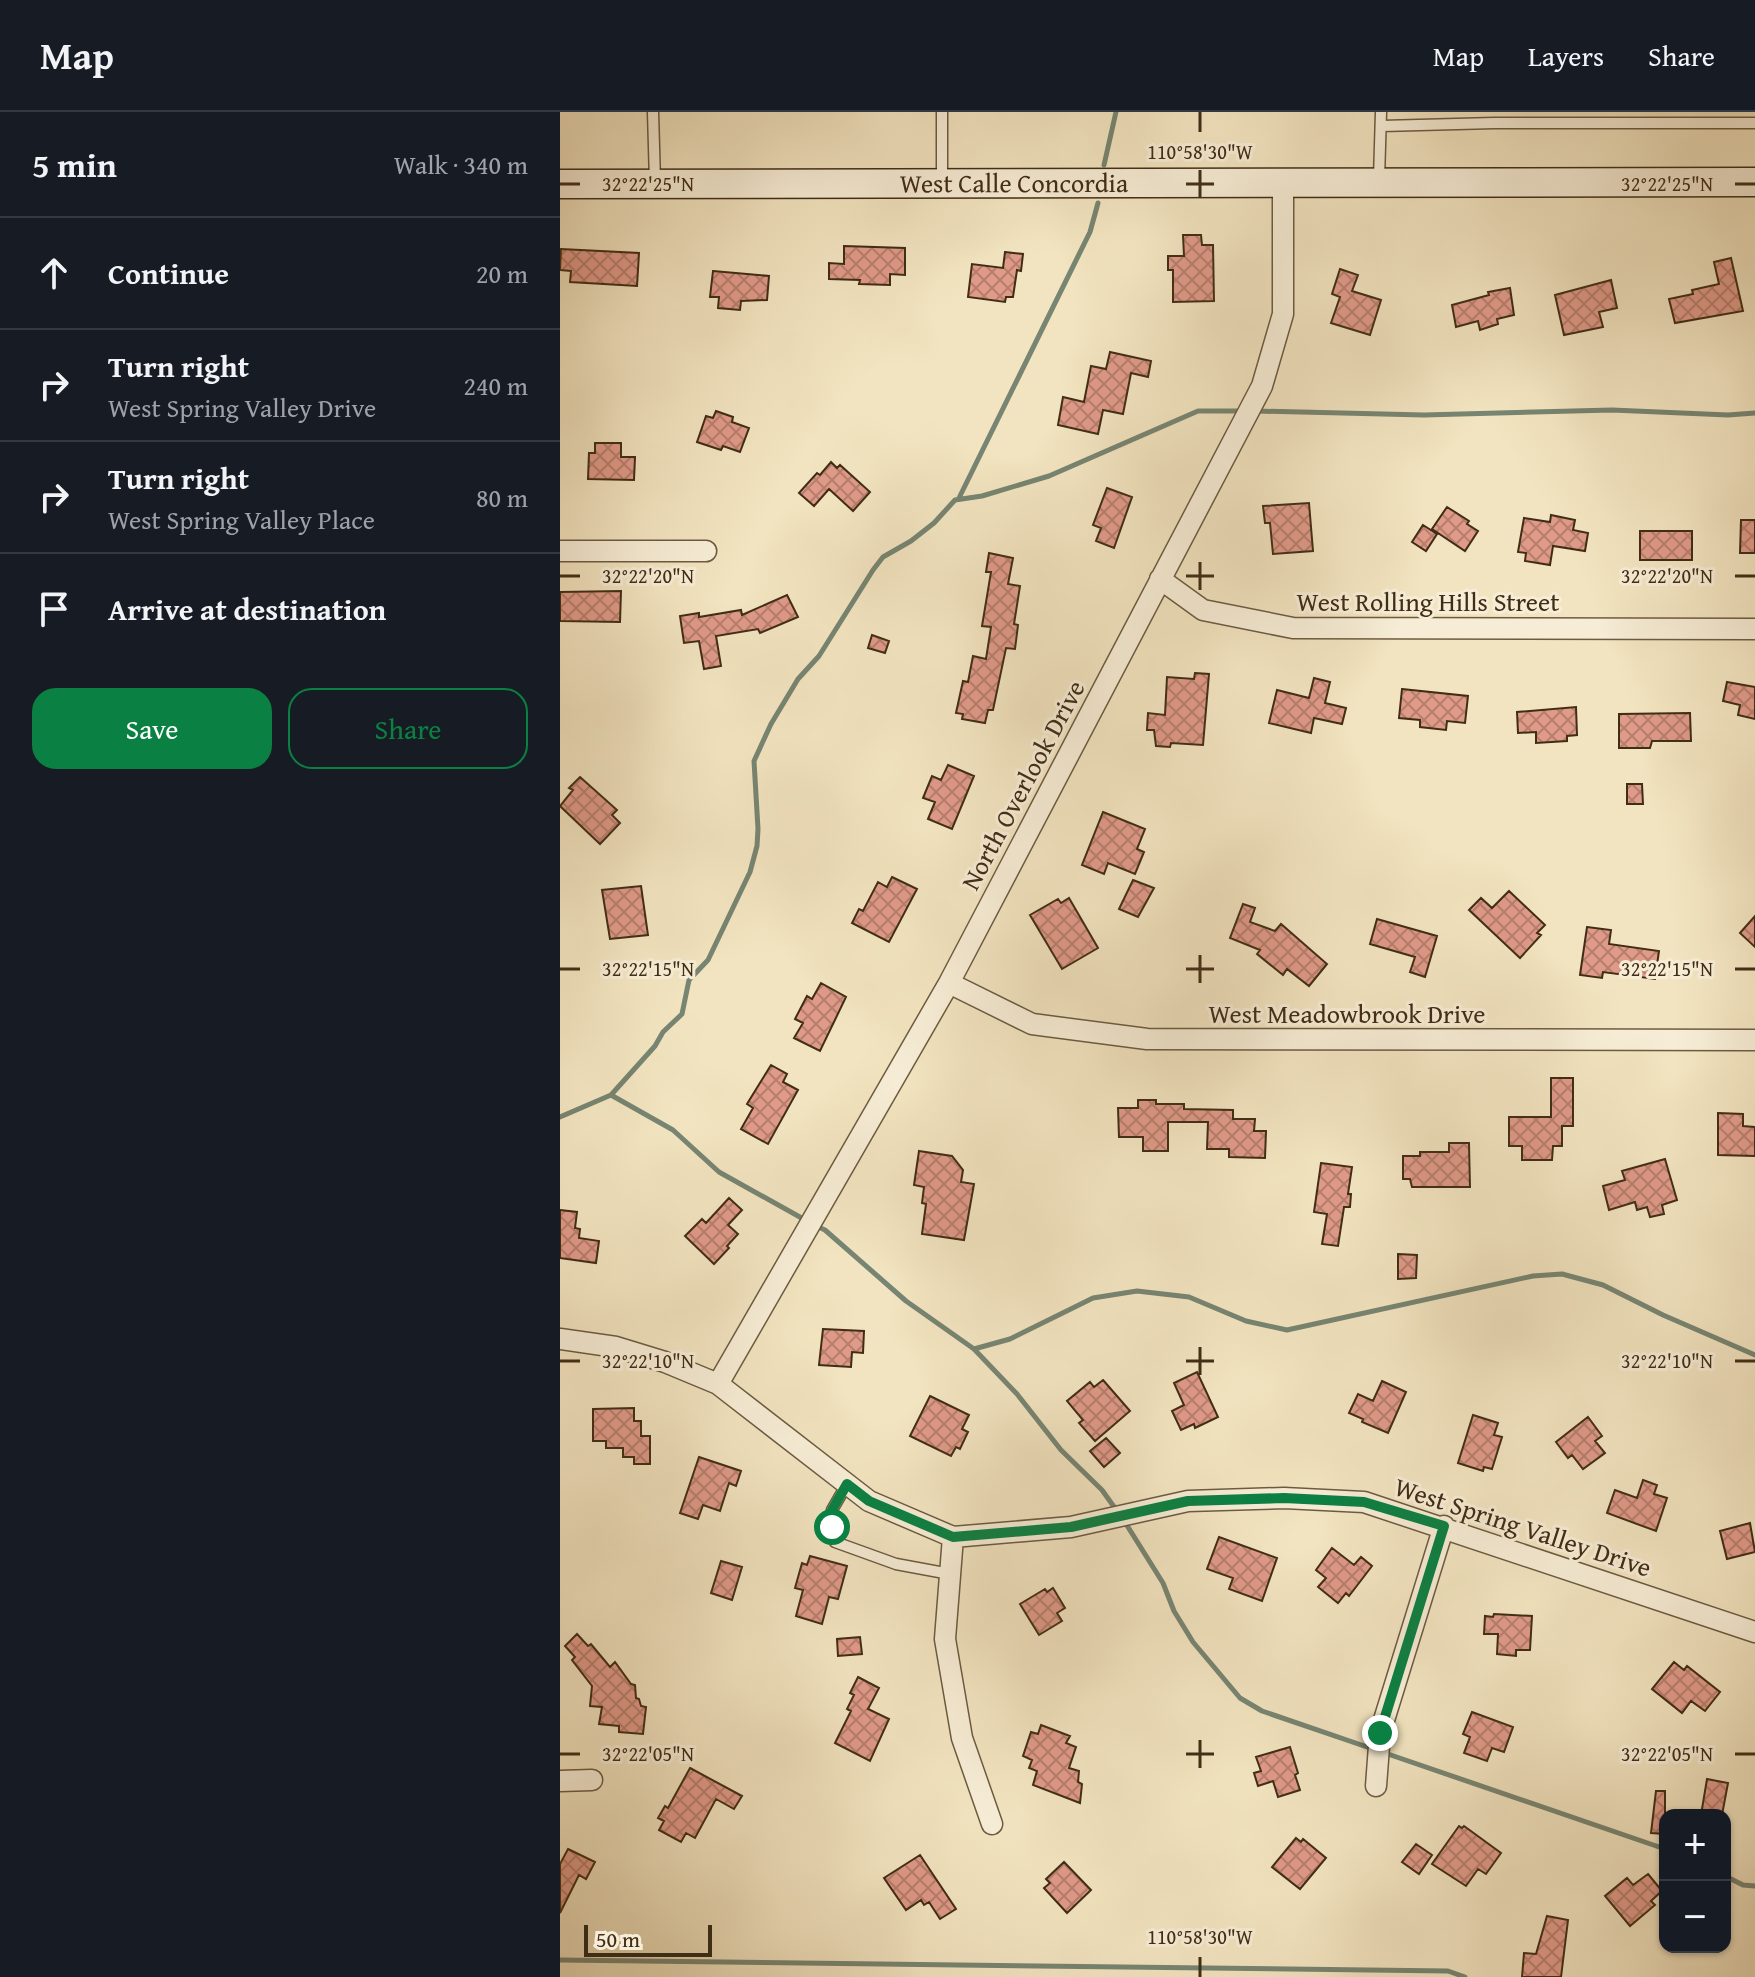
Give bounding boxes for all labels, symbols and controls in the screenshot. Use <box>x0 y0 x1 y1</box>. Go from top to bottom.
text: Map <box>40 27 114 83</box>
text: Map <box>1433 35 1484 76</box>
text: Layers <box>1528 35 1604 76</box>
text: Share <box>1648 35 1715 76</box>
text: 110°58'30"W <box>1147 137 1253 166</box>
text: 5 min <box>32 140 117 189</box>
text: Walk · 340 m <box>394 145 528 184</box>
street label: West Calle Concordia <box>900 163 1129 202</box>
text: 32°22'25"N <box>602 169 694 198</box>
text: 32°22'25"N <box>1621 169 1713 198</box>
icon: ahead <box>32 251 76 295</box>
text: Continue <box>108 251 229 295</box>
text: 20 m <box>476 254 528 293</box>
text: Turn right <box>108 344 249 388</box>
icon: right <box>32 363 76 407</box>
text: 240 m <box>463 366 528 405</box>
text: West Spring Valley Drive <box>108 388 376 427</box>
text: Turn right <box>108 456 249 500</box>
icon: right <box>32 475 76 519</box>
text: 80 m <box>476 478 528 517</box>
text: West Spring Valley Place <box>108 500 375 539</box>
text: 32°22'20"N <box>602 561 694 590</box>
text: 32°22'20"N <box>1621 561 1713 590</box>
street label: West Rolling Hills Street <box>1297 582 1559 621</box>
icon: arrive <box>32 587 76 631</box>
text: Arrive at destination <box>108 587 386 631</box>
street label: North Overlook Drive <box>951 673 1094 897</box>
button: Save <box>32 688 272 769</box>
button: Share <box>288 688 528 769</box>
text: 32°22'15"N <box>602 954 694 983</box>
text: 32°22'15"N <box>1621 954 1713 983</box>
street label: West Meadowbrook Drive <box>1208 994 1486 1033</box>
text: 32°22'10"N <box>602 1346 694 1375</box>
text: 32°22'10"N <box>1621 1346 1713 1375</box>
street label: West Spring Valley Drive <box>1390 1467 1657 1586</box>
route start <box>814 1509 850 1545</box>
route end <box>1362 1715 1398 1751</box>
text: 32°22'05"N <box>602 1739 694 1768</box>
text: 32°22'05"N <box>1621 1739 1713 1768</box>
map controls <box>1659 1809 1731 1953</box>
button: + <box>1659 1809 1731 1881</box>
button: − <box>1659 1881 1731 1953</box>
scale bar <box>584 1921 712 1957</box>
text: 110°58'30"W <box>1147 1922 1253 1951</box>
text: 50 m <box>596 1923 640 1955</box>

